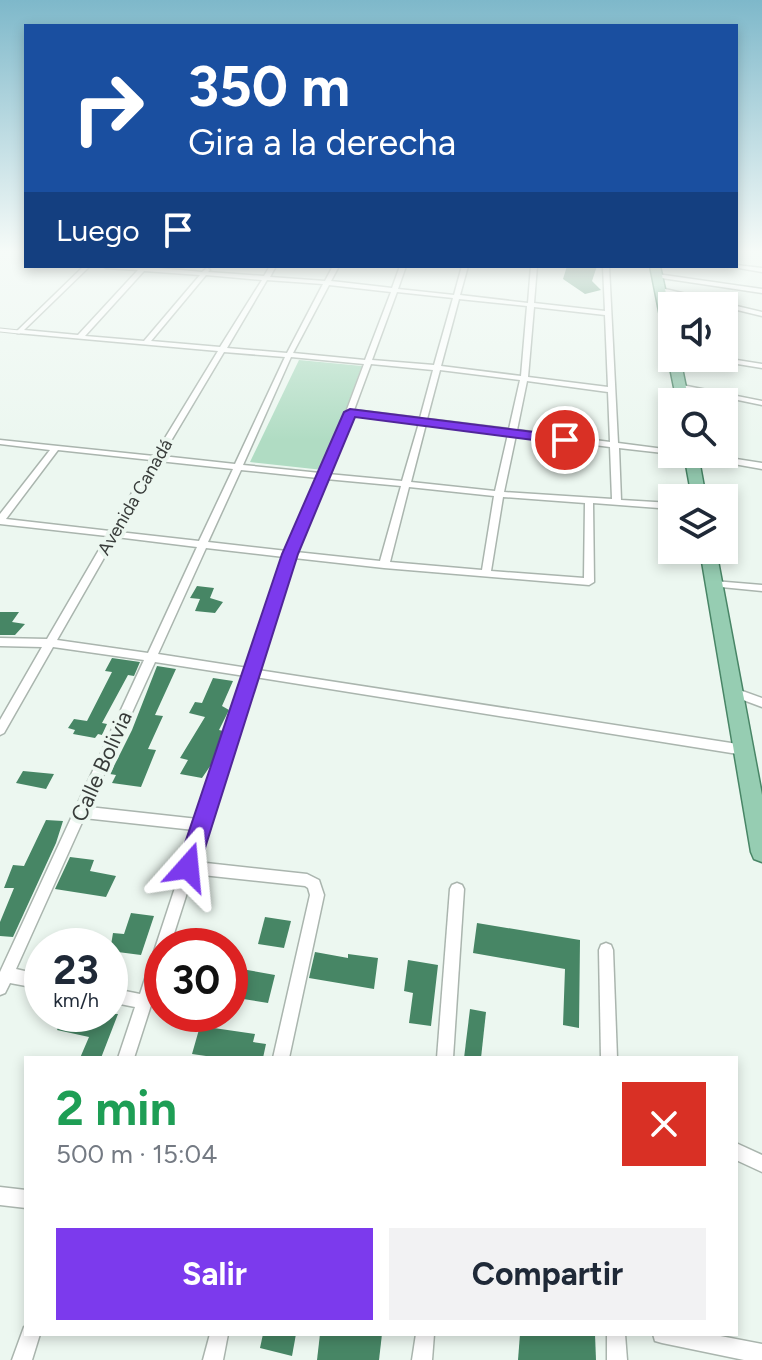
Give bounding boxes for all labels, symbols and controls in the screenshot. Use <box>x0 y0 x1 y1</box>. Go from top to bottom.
text: 350 m <box>188 53 350 120</box>
icon: right <box>56 56 160 160</box>
text: Gira a la derecha <box>188 121 456 164</box>
icon: arrive <box>156 208 200 252</box>
text: Luego <box>56 212 140 249</box>
map controls <box>658 292 738 564</box>
button: sound <box>658 292 738 372</box>
button: search <box>658 388 738 468</box>
pin <box>531 406 599 474</box>
icon: arrive <box>543 418 587 462</box>
street label: Avenida Canadá <box>93 435 177 559</box>
button: layers <box>658 484 738 564</box>
street label: Calle Bolivia <box>65 707 138 826</box>
position arrow <box>146 825 230 909</box>
speed limit sign: 30 <box>144 928 248 1032</box>
text: 23 <box>53 946 99 994</box>
text: km/h <box>53 988 99 1012</box>
text: 2 min <box>56 1079 177 1137</box>
button: close <box>622 1082 706 1166</box>
text: 500 m · 15:04 <box>56 1138 217 1170</box>
button: Salir <box>56 1228 373 1320</box>
button: Compartir <box>389 1228 706 1320</box>

